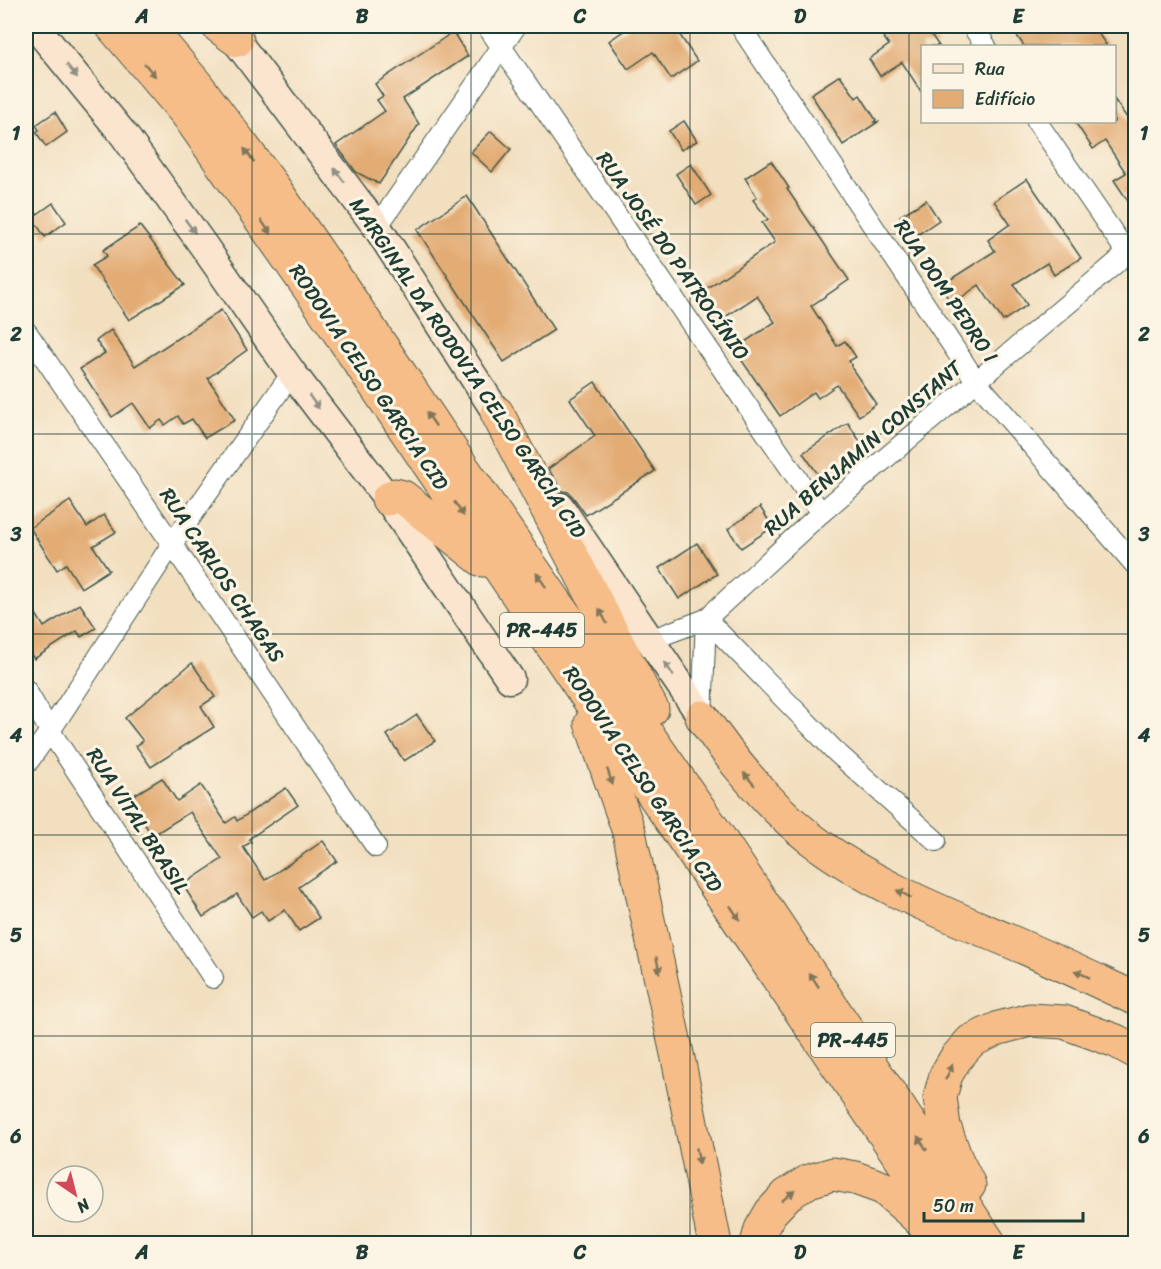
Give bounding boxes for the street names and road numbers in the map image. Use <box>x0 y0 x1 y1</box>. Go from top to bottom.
street label: RUA JOSÉ DO PATROCÍNIO <box>586 143 760 369</box>
street label: MARGINAL DA RODOVIA CELSO GARCIA CID <box>344 193 592 543</box>
street label: RUA DOM PEDRO I <box>883 211 1009 371</box>
street label: RODOVIA CELSO GARCIA CID <box>284 259 454 495</box>
street label: RUA BENJAMIN CONSTANT <box>755 349 972 546</box>
street label: RUA CARLOS CHAGAS <box>149 479 295 671</box>
road number: PR-445 <box>500 613 584 647</box>
street label: RODOVIA CELSO GARCIA CID <box>553 658 734 901</box>
street label: RUA VITAL BRASIL <box>76 740 200 903</box>
road number: PR-445 <box>811 1023 895 1057</box>

